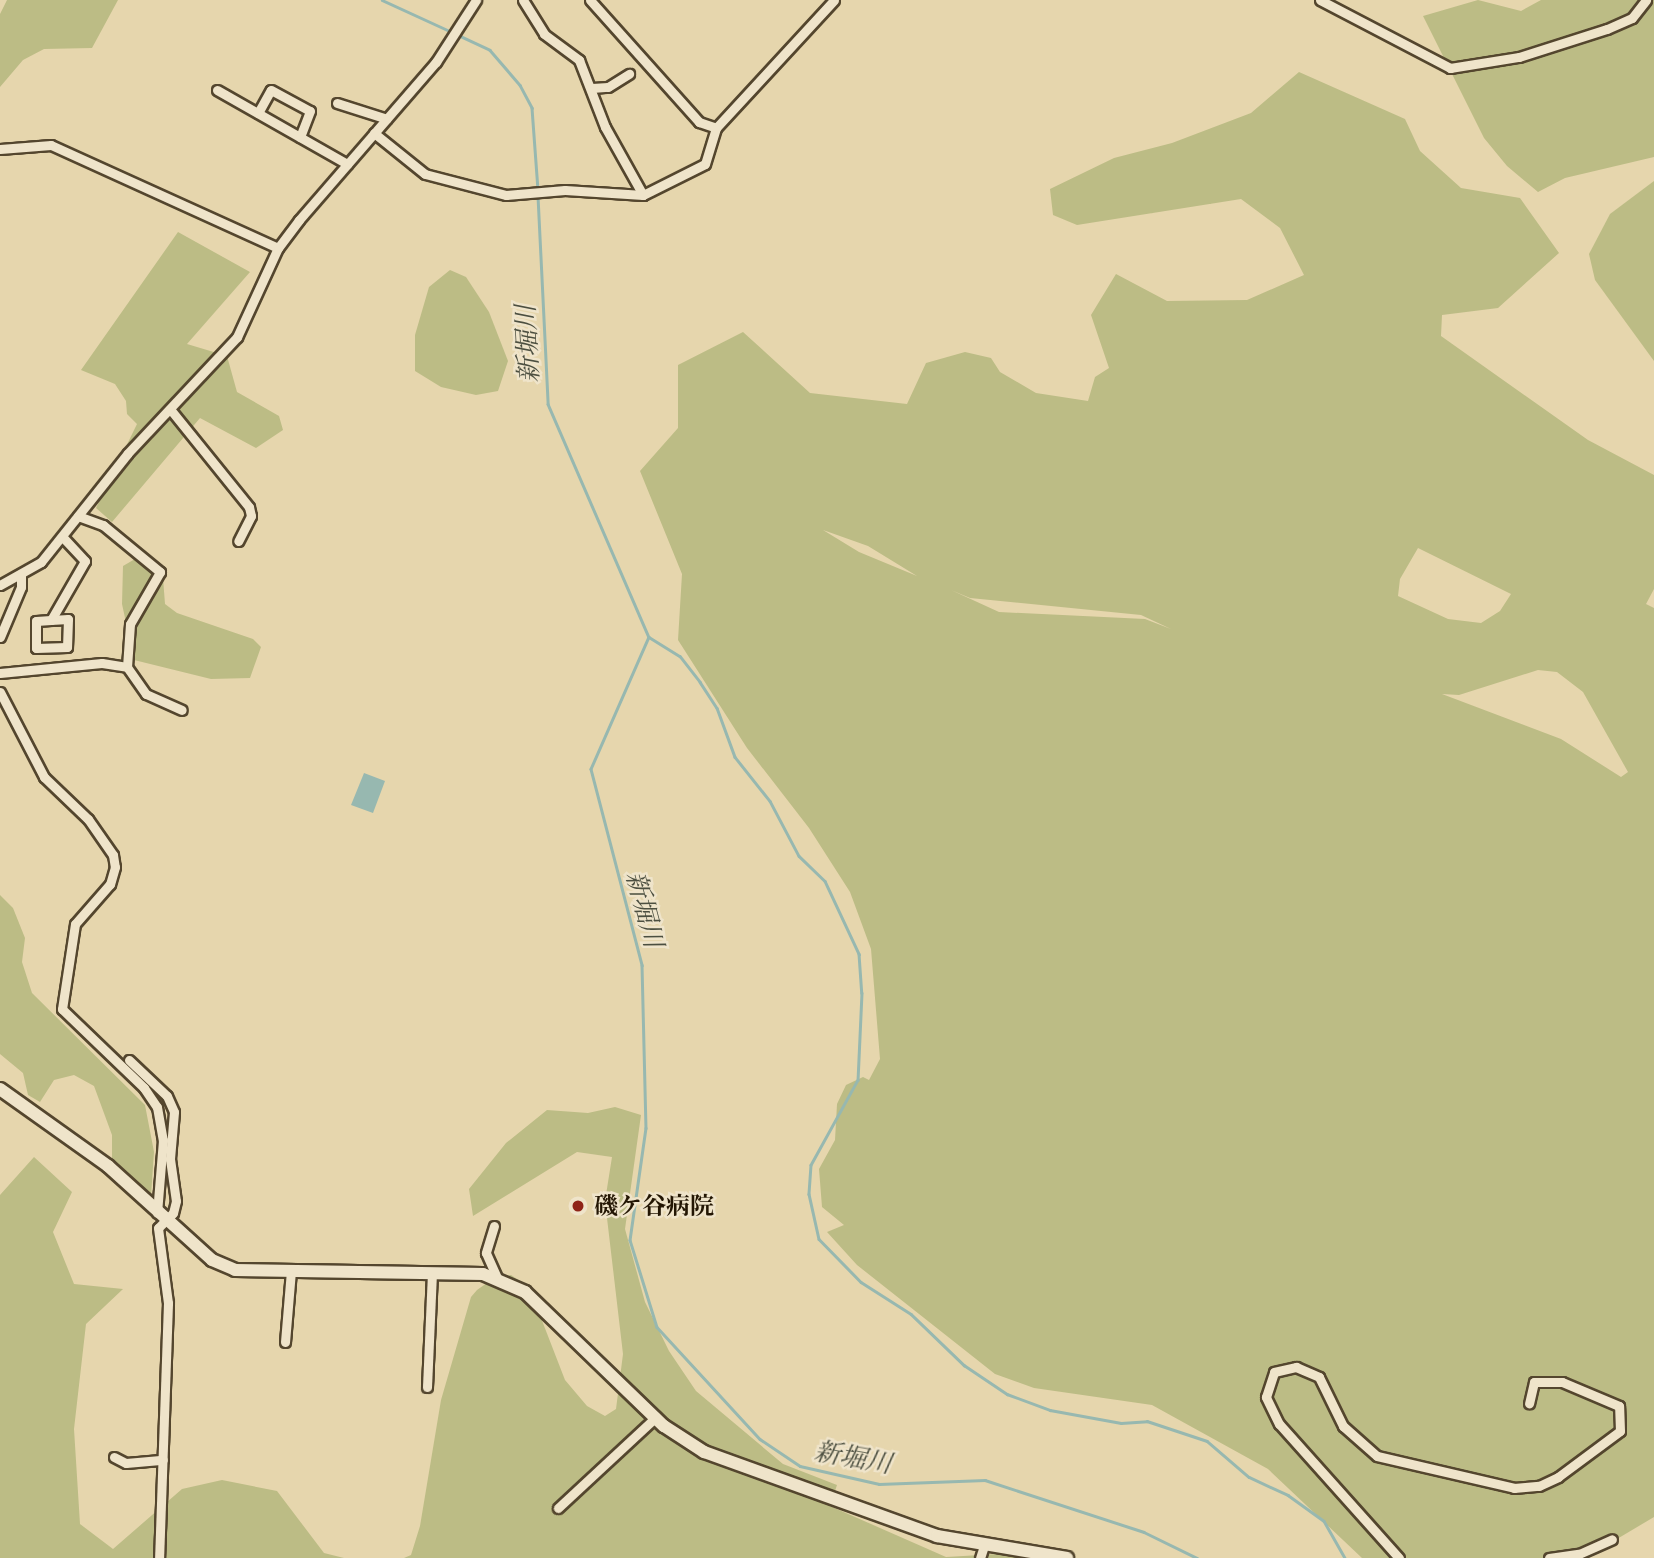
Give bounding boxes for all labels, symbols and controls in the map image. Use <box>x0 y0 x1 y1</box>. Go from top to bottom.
water label: 新堀川 <box>509 304 545 384</box>
water label: 新堀川 <box>620 867 670 951</box>
place label: 磯ケ谷病院 <box>594 1192 714 1220</box>
marker: 磯ケ谷病院 <box>568 1196 588 1216</box>
water label: 新堀川 <box>812 1435 894 1479</box>

